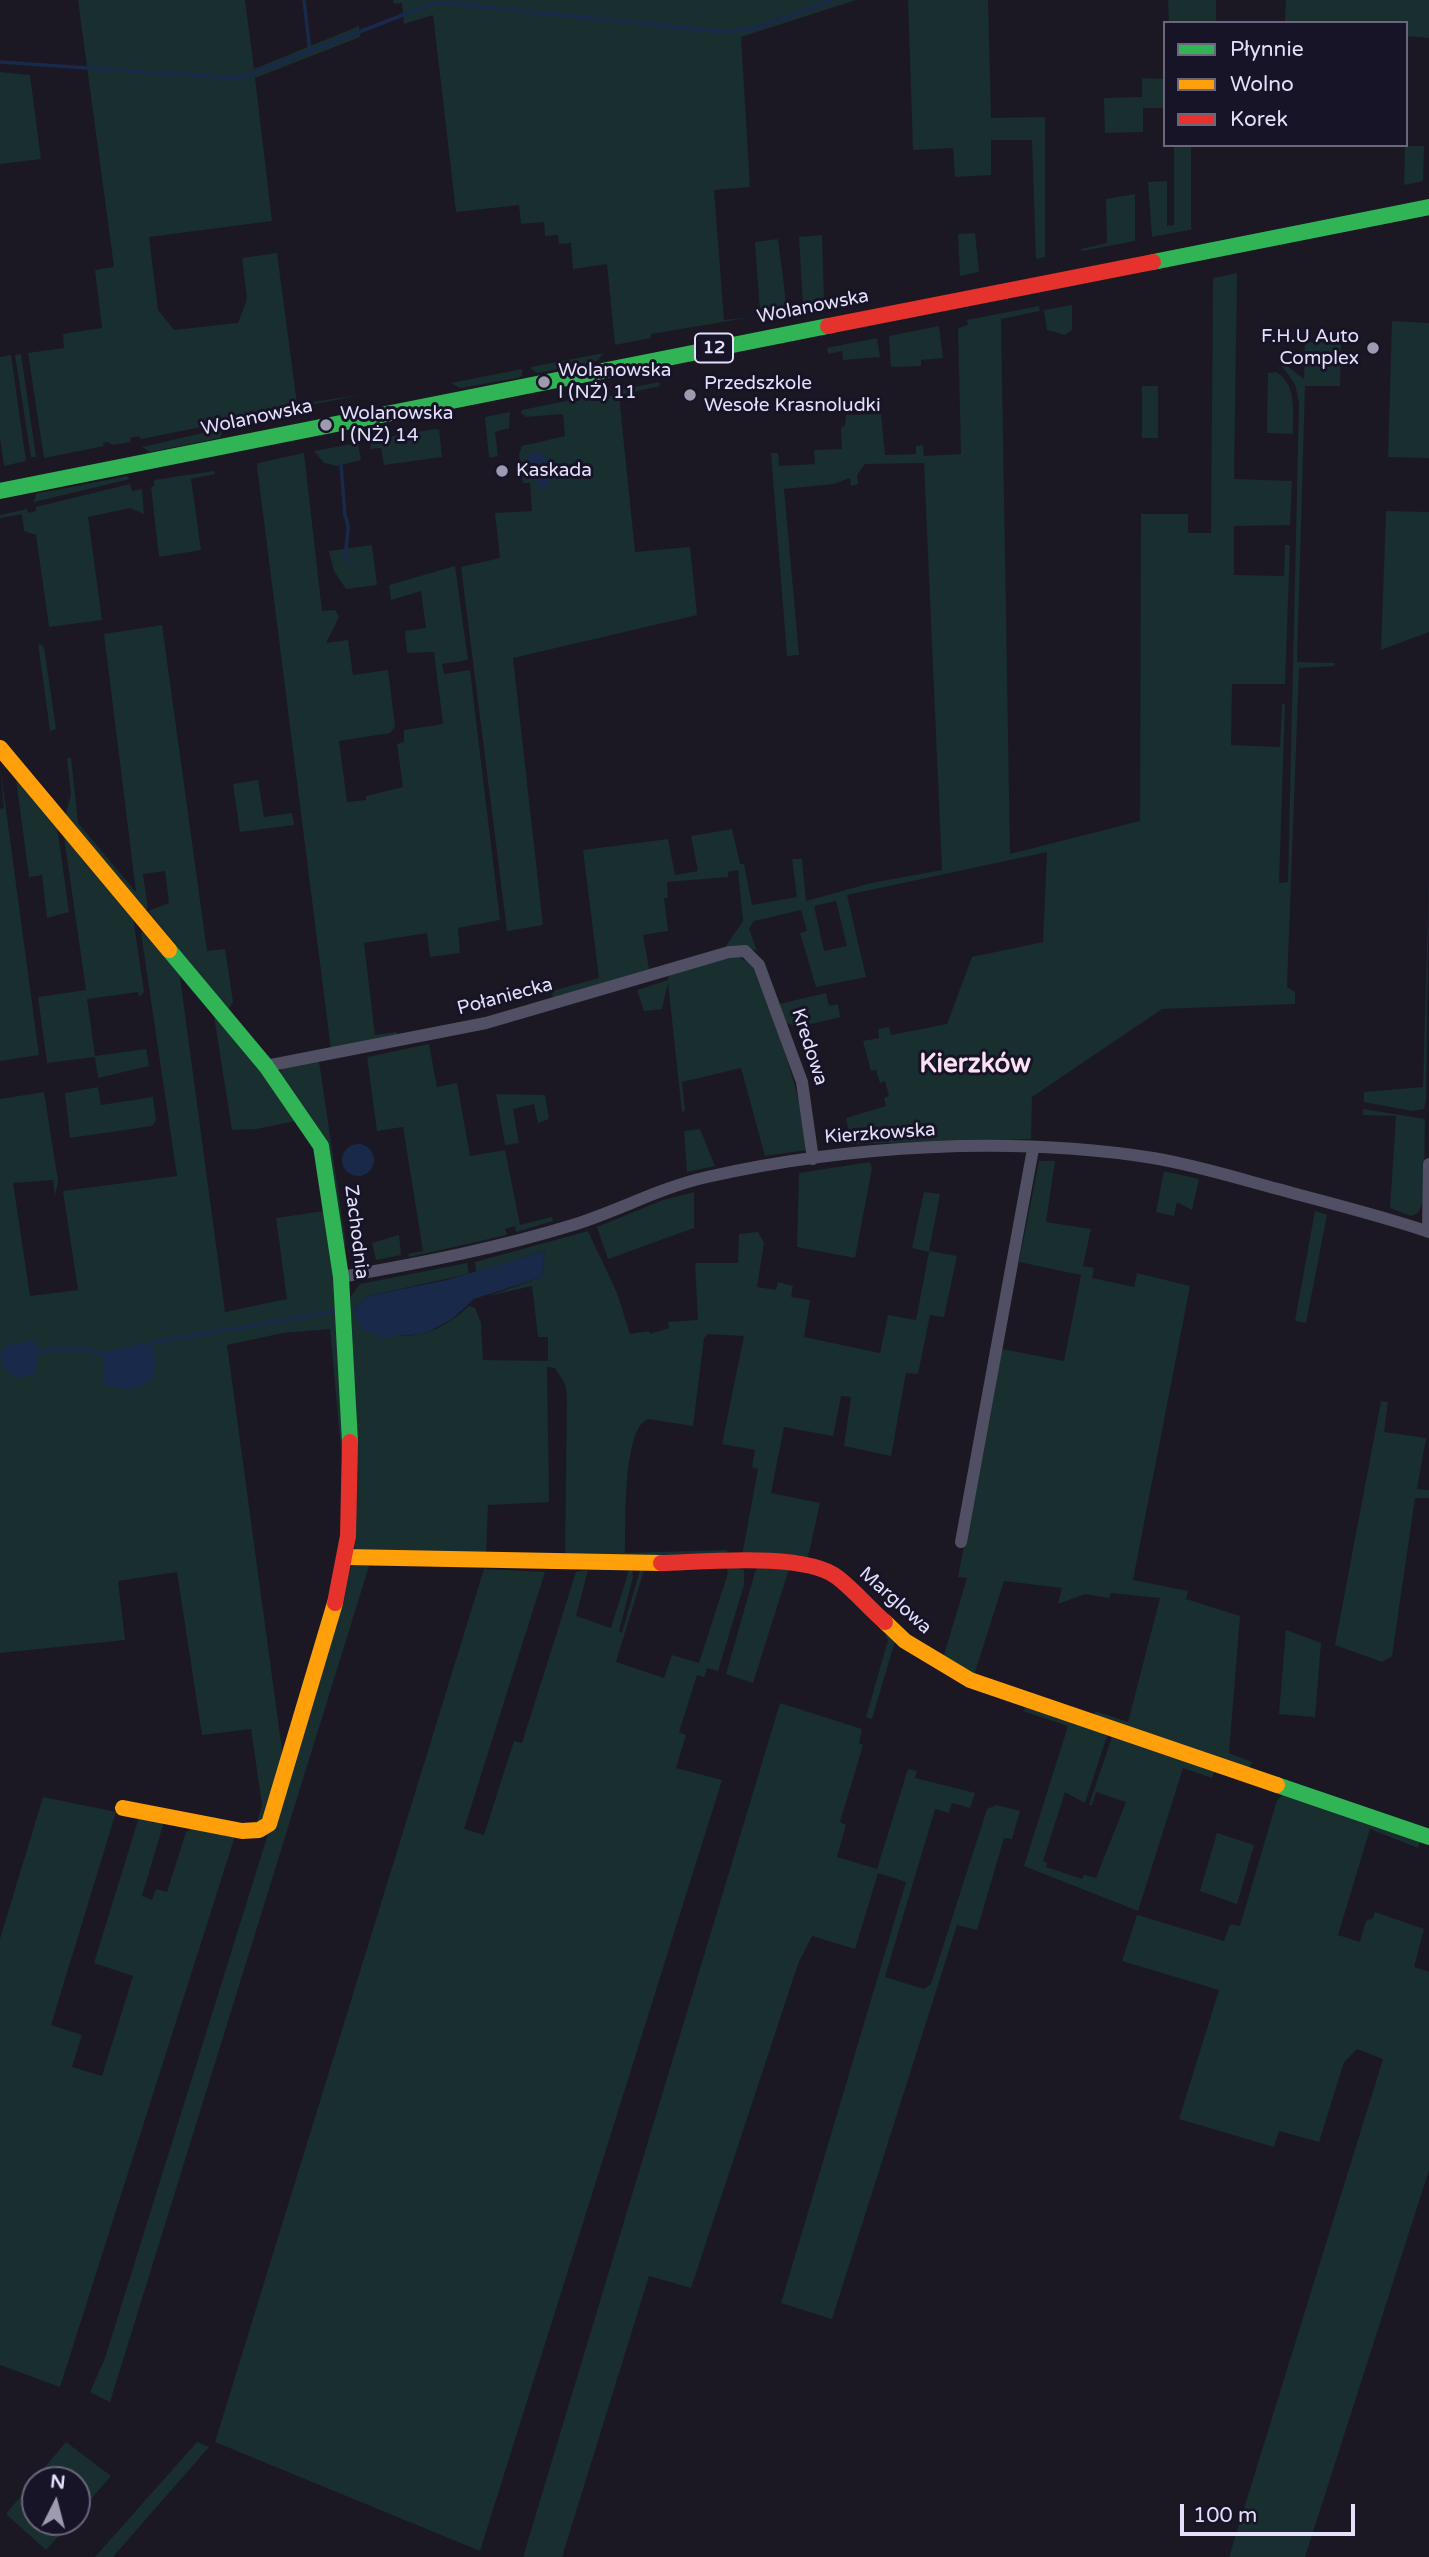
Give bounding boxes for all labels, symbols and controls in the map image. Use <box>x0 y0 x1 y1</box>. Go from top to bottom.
legend <box>1163 21 1408 147</box>
text: Płynnie <box>1230 37 1304 62</box>
text: Wolno <box>1230 72 1294 97</box>
text: Korek <box>1230 107 1288 132</box>
street label: Wolanowska <box>755 285 871 329</box>
place label: F.H.U Auto Complex <box>1261 326 1359 370</box>
road number: 12 <box>695 334 733 362</box>
marker: F.H.U Auto Complex <box>1365 340 1381 356</box>
place label: Wolanowska I (NŻ) 11 <box>558 360 671 404</box>
place label: Przedszkole Wesołe Krasnoludki <box>704 373 881 417</box>
marker: Wolanowska I (NŻ) 11 <box>536 374 552 390</box>
marker: Przedszkole Wesołe Krasnoludki <box>682 387 698 403</box>
street label: Wolanowska <box>199 395 315 441</box>
place label: Wolanowska I (NŻ) 14 <box>340 403 453 447</box>
marker: Wolanowska I (NŻ) 14 <box>318 417 334 433</box>
place label: Kaskada <box>516 460 592 482</box>
marker: Kaskada <box>494 463 510 479</box>
street label: Połaniecka <box>455 973 555 1021</box>
street label: Kredowa <box>786 1006 832 1088</box>
district label: Kierzków <box>919 1049 1031 1081</box>
street label: Kierzkowska <box>824 1119 936 1149</box>
street label: Zachodnia <box>339 1183 373 1281</box>
street label: Marglowa <box>854 1562 936 1640</box>
north arrow <box>21 2466 91 2536</box>
text: N <box>49 2470 67 2494</box>
scale bar <box>1184 2490 1359 2534</box>
text: 100 m <box>1193 2503 1257 2528</box>

